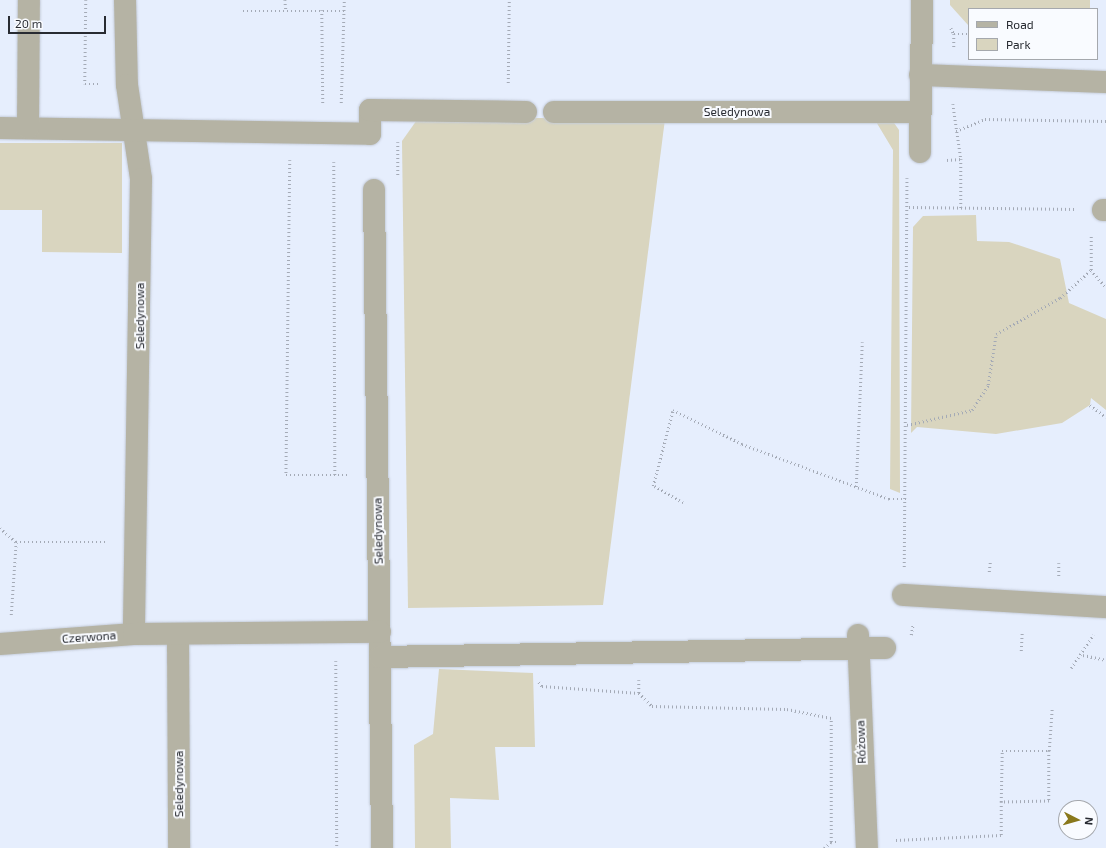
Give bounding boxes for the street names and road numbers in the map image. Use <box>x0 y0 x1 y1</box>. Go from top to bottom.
street label: Seledynowa <box>704 105 770 119</box>
street label: Seledynowa <box>133 283 147 349</box>
street label: Seledynowa <box>370 498 386 564</box>
street label: Czerwona <box>61 628 117 646</box>
street label: Różowa <box>853 720 869 764</box>
street label: Seledynowa <box>172 751 186 817</box>

